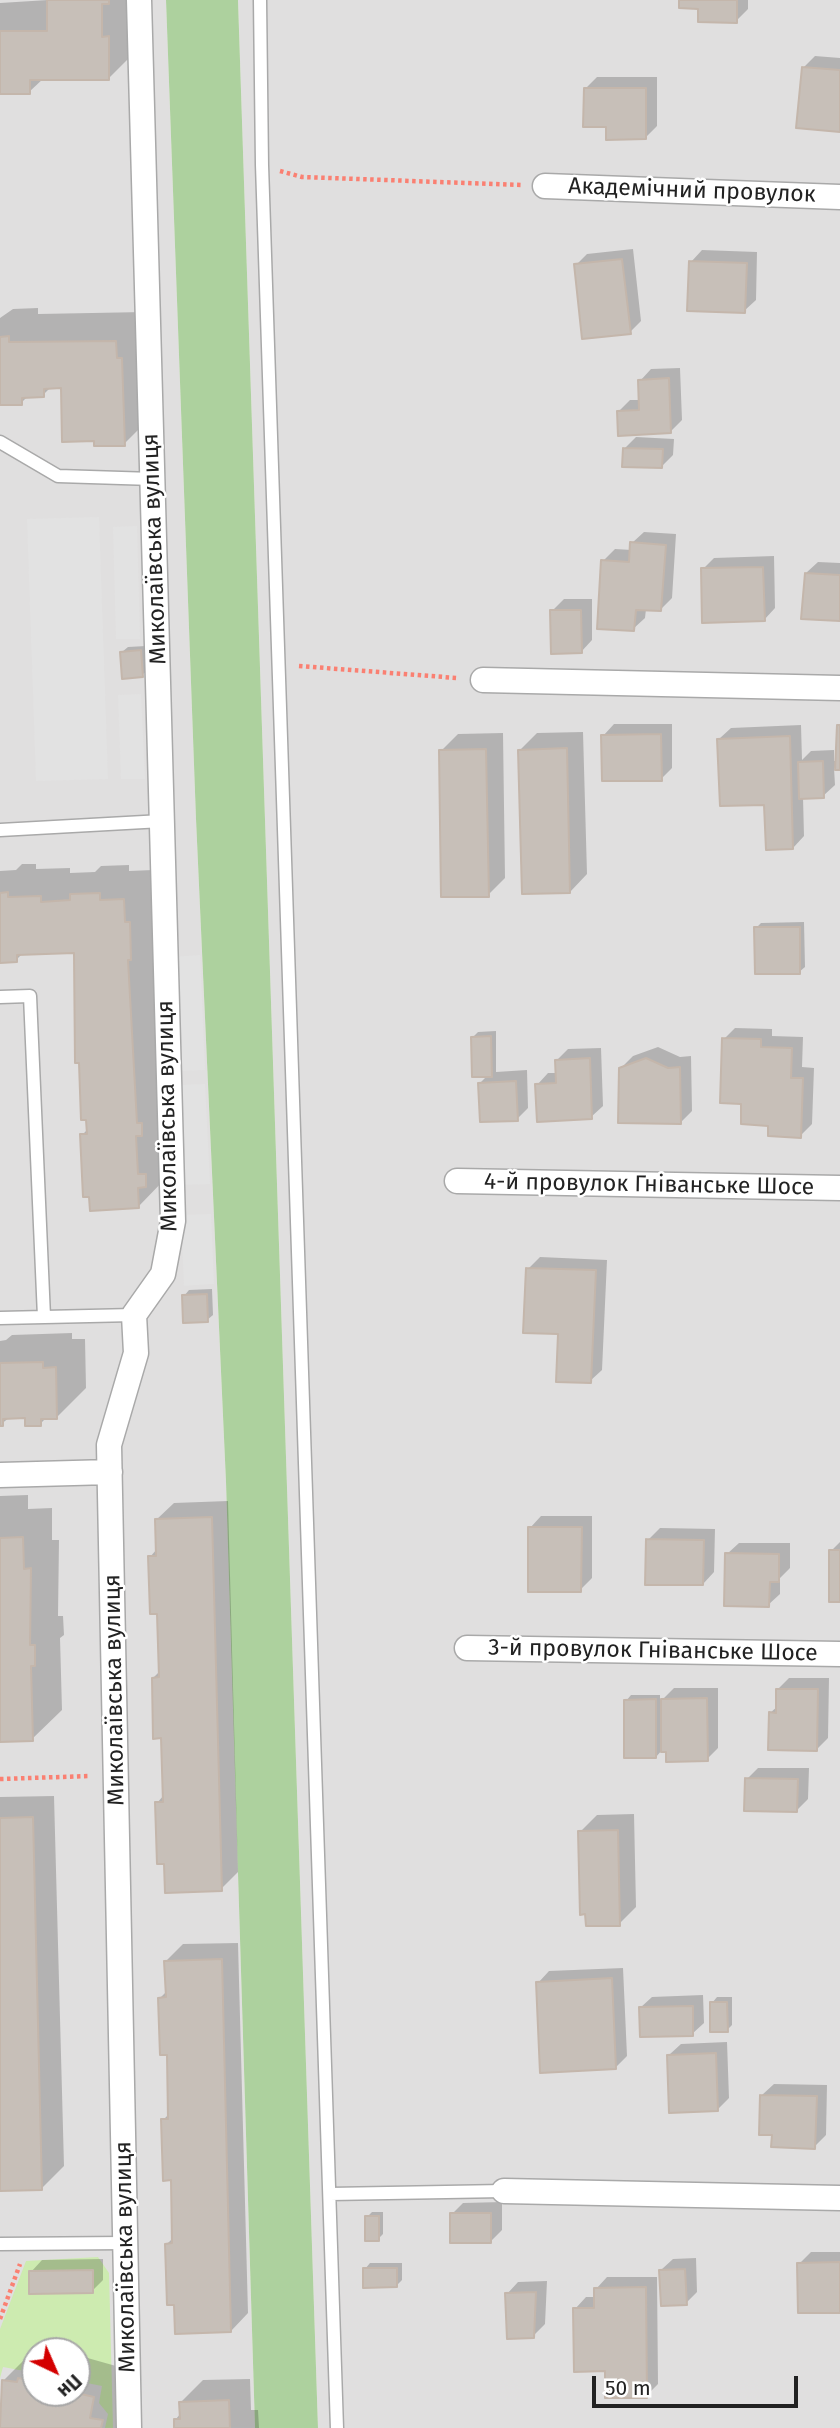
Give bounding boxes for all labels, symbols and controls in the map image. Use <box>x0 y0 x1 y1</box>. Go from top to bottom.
street label: Академічний провулок <box>568 173 816 209</box>
street label: Миколаївська вулиця <box>137 433 173 665</box>
street label: Миколаївська вулиця <box>152 1000 184 1232</box>
street label: 4-й провулок Гніванське Шосе <box>484 1168 814 1202</box>
street label: Миколаївська вулиця <box>99 1574 131 1806</box>
street label: 3-й провулок Гніванське Шосе <box>488 1634 818 1668</box>
street label: Миколаївська вулиця <box>110 2141 142 2373</box>
north arrow <box>21 2337 91 2407</box>
scale bar <box>595 2362 802 2406</box>
text: Пн <box>53 2369 86 2403</box>
text: 50 m <box>605 2375 651 2401</box>

